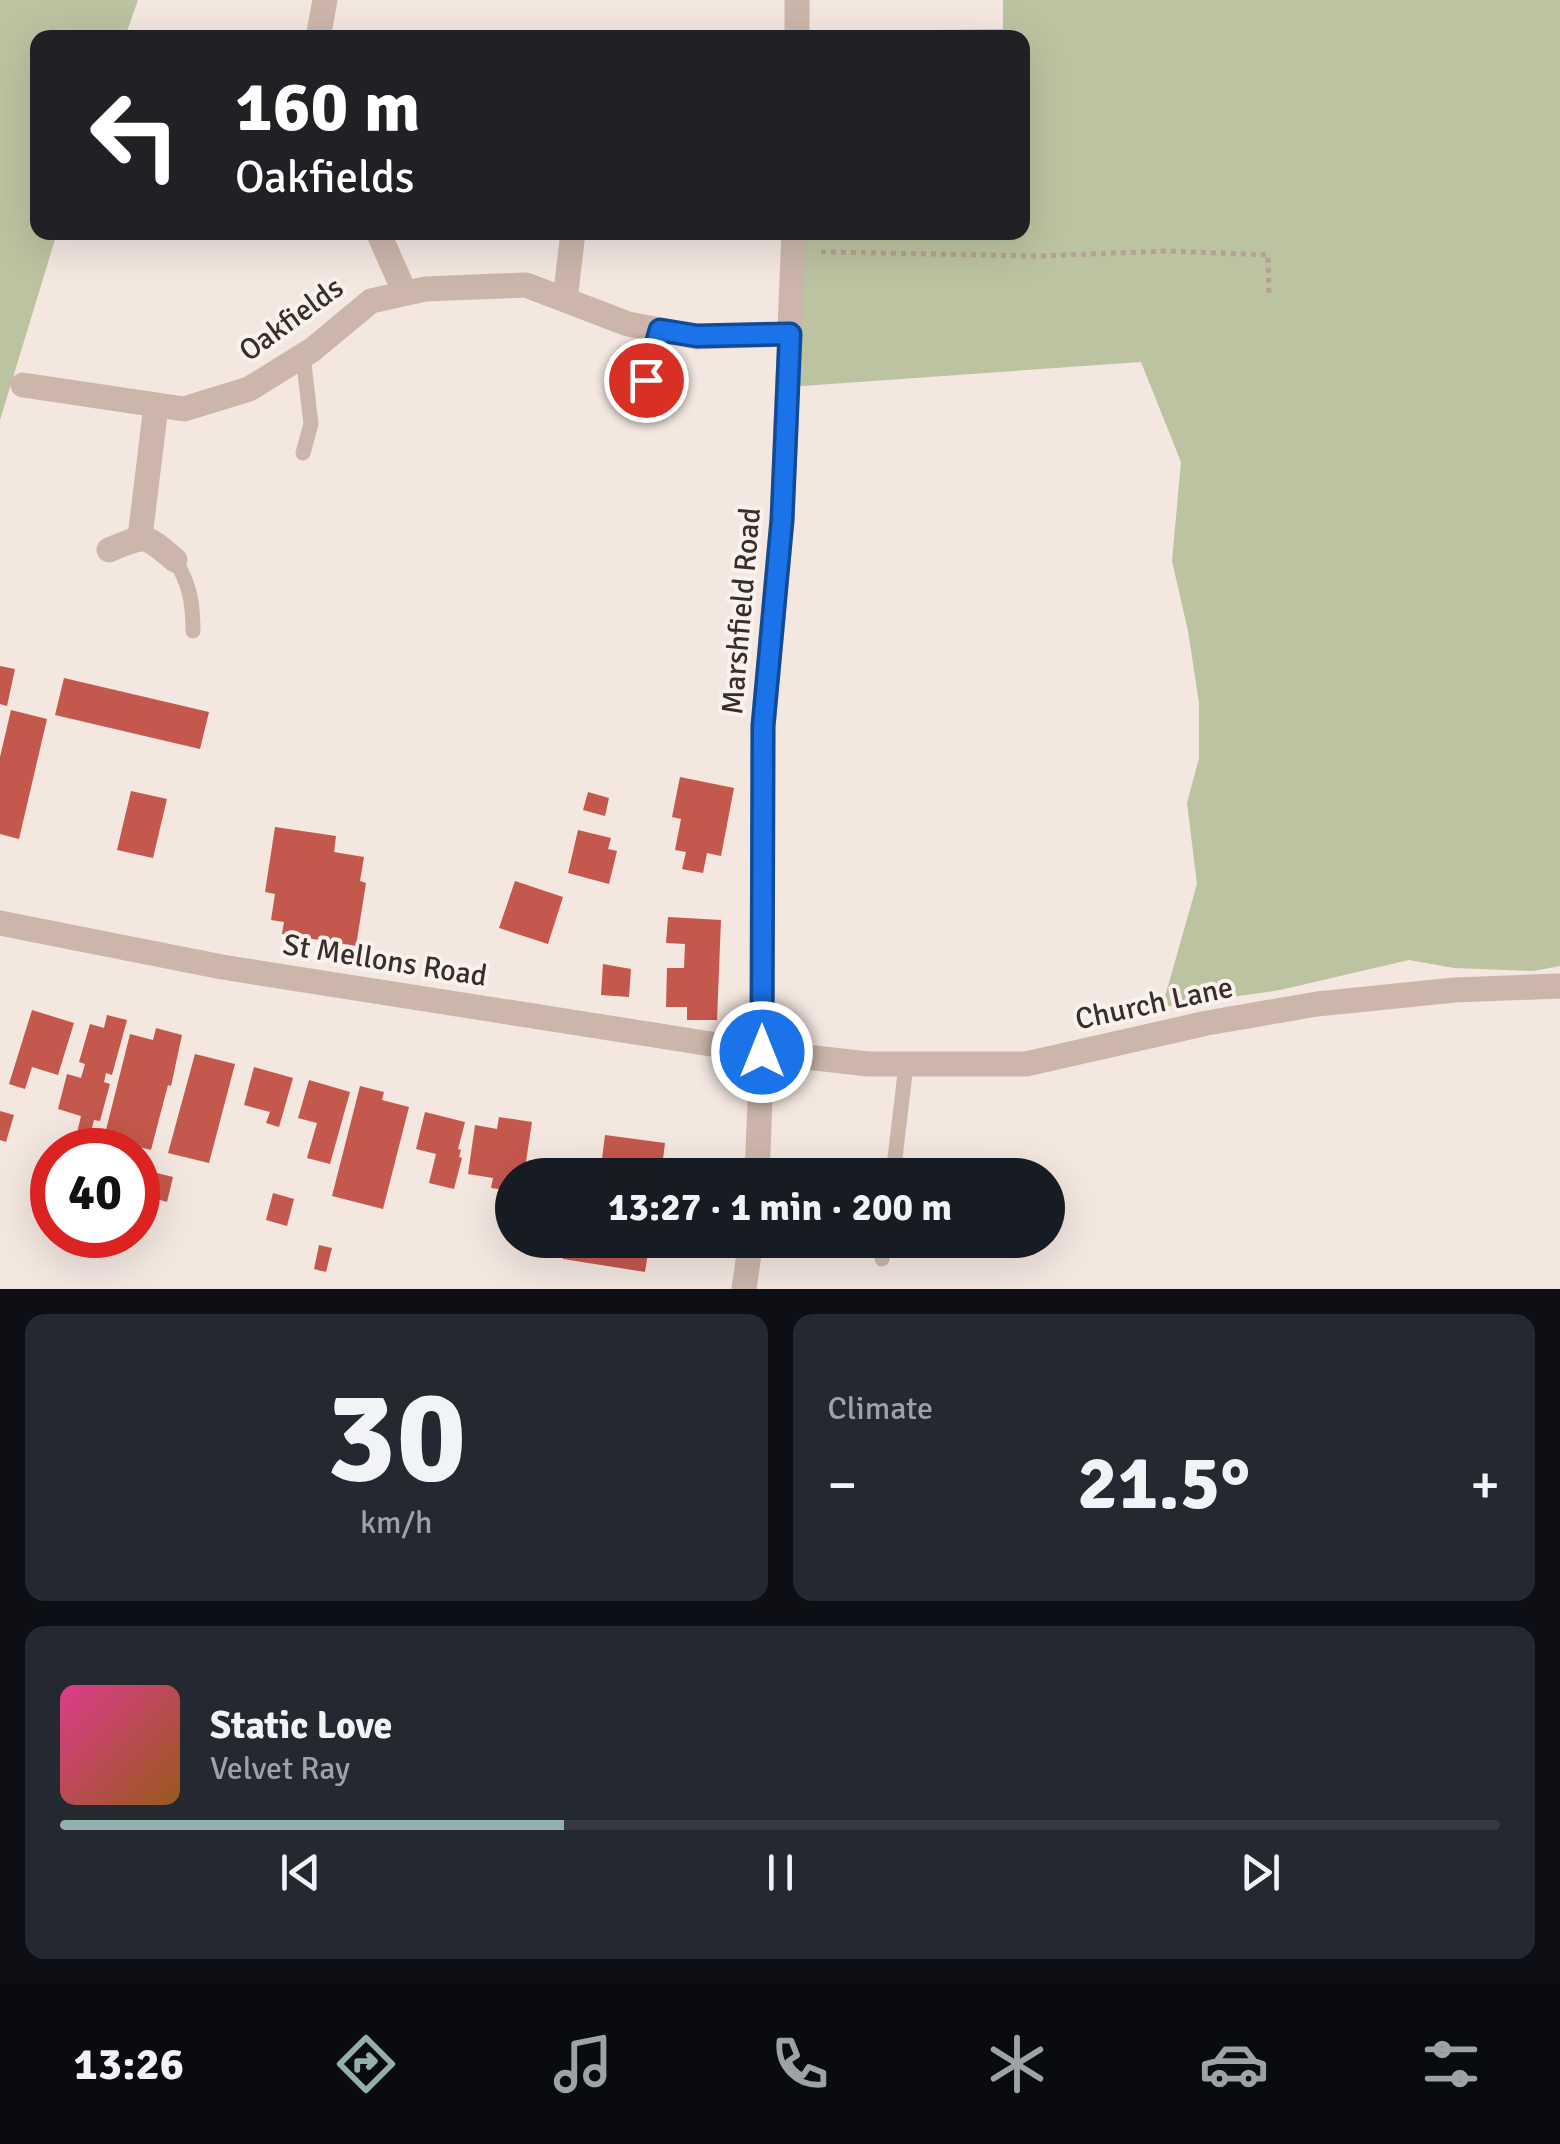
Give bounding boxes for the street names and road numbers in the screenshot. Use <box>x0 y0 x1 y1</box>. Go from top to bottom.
street label: Oakfields <box>232 269 351 370</box>
street label: Marshfield Road <box>714 506 769 716</box>
street label: St Mellons Road <box>280 926 490 995</box>
street label: Church Lane <box>1072 969 1236 1038</box>

